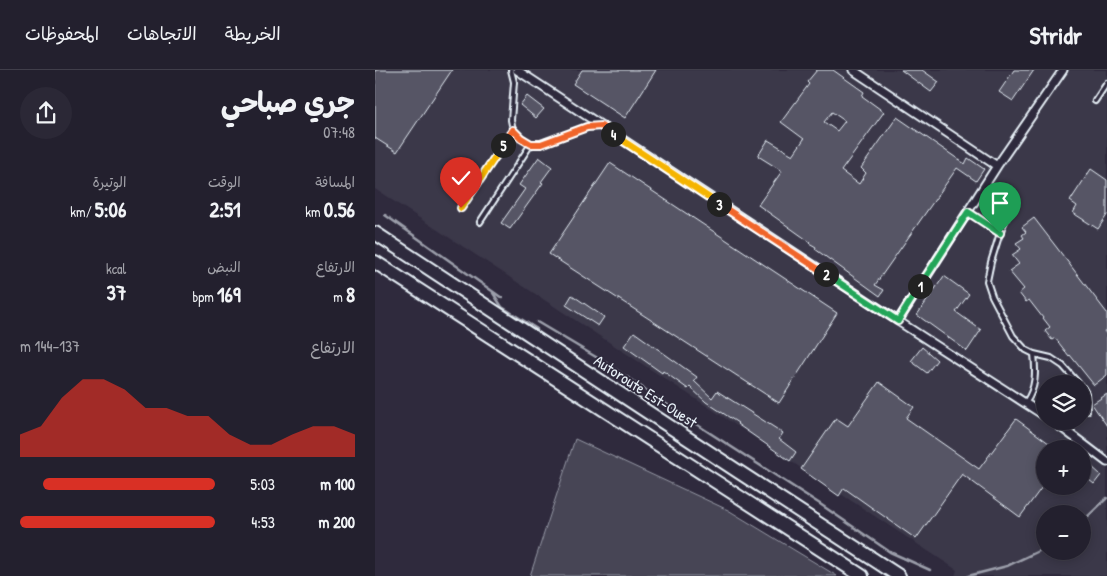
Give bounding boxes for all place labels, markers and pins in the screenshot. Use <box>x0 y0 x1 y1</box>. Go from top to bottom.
pin: 4 <box>601 122 625 146</box>
pin: 5 <box>491 132 515 158</box>
pin <box>440 157 482 208</box>
pin <box>979 182 1021 233</box>
pin: 3 <box>707 192 731 216</box>
pin: 2 <box>813 262 839 286</box>
pin: 1 <box>907 274 933 298</box>

